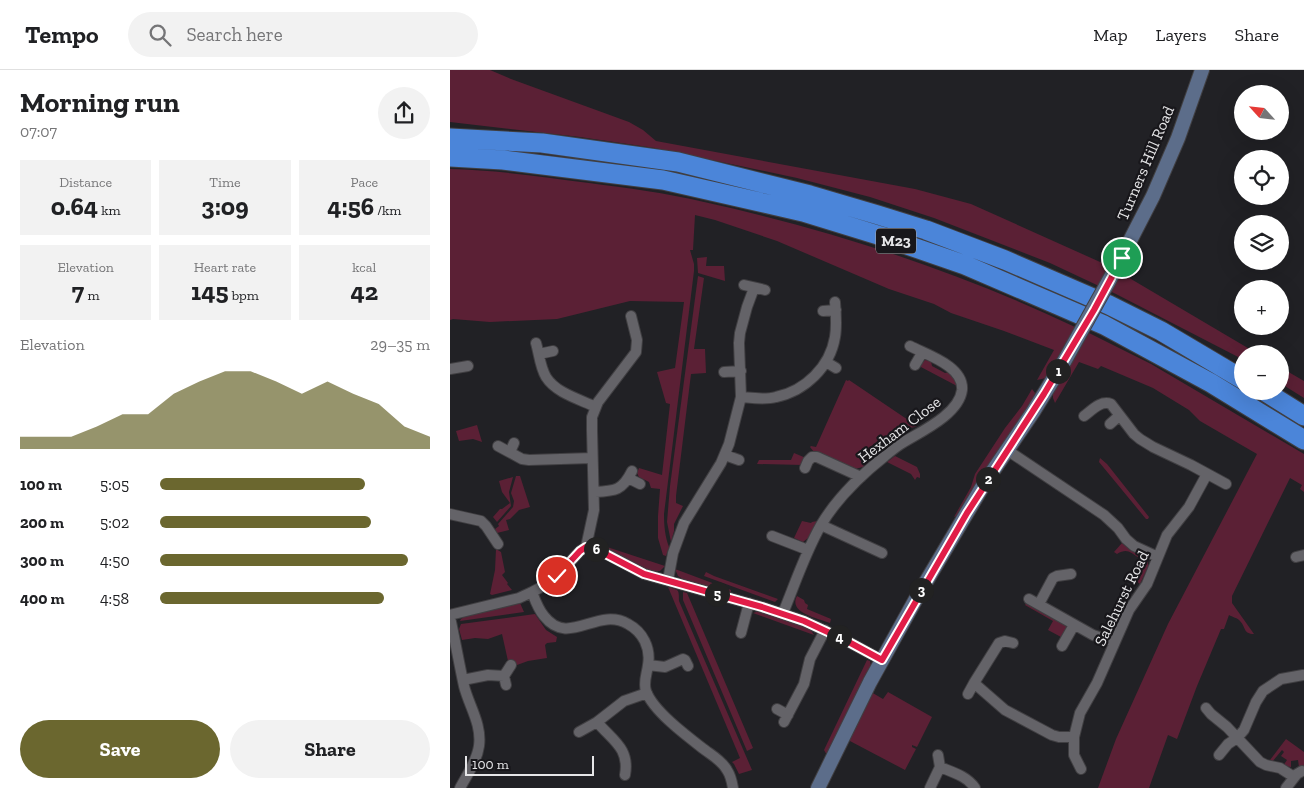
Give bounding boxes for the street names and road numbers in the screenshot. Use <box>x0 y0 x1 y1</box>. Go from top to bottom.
street label: Turners Hill Road <box>1113 103 1178 223</box>
road number: M23 <box>876 228 916 254</box>
street label: Hexham Close <box>854 392 944 467</box>
street label: Salehurst Road <box>1090 547 1153 649</box>

